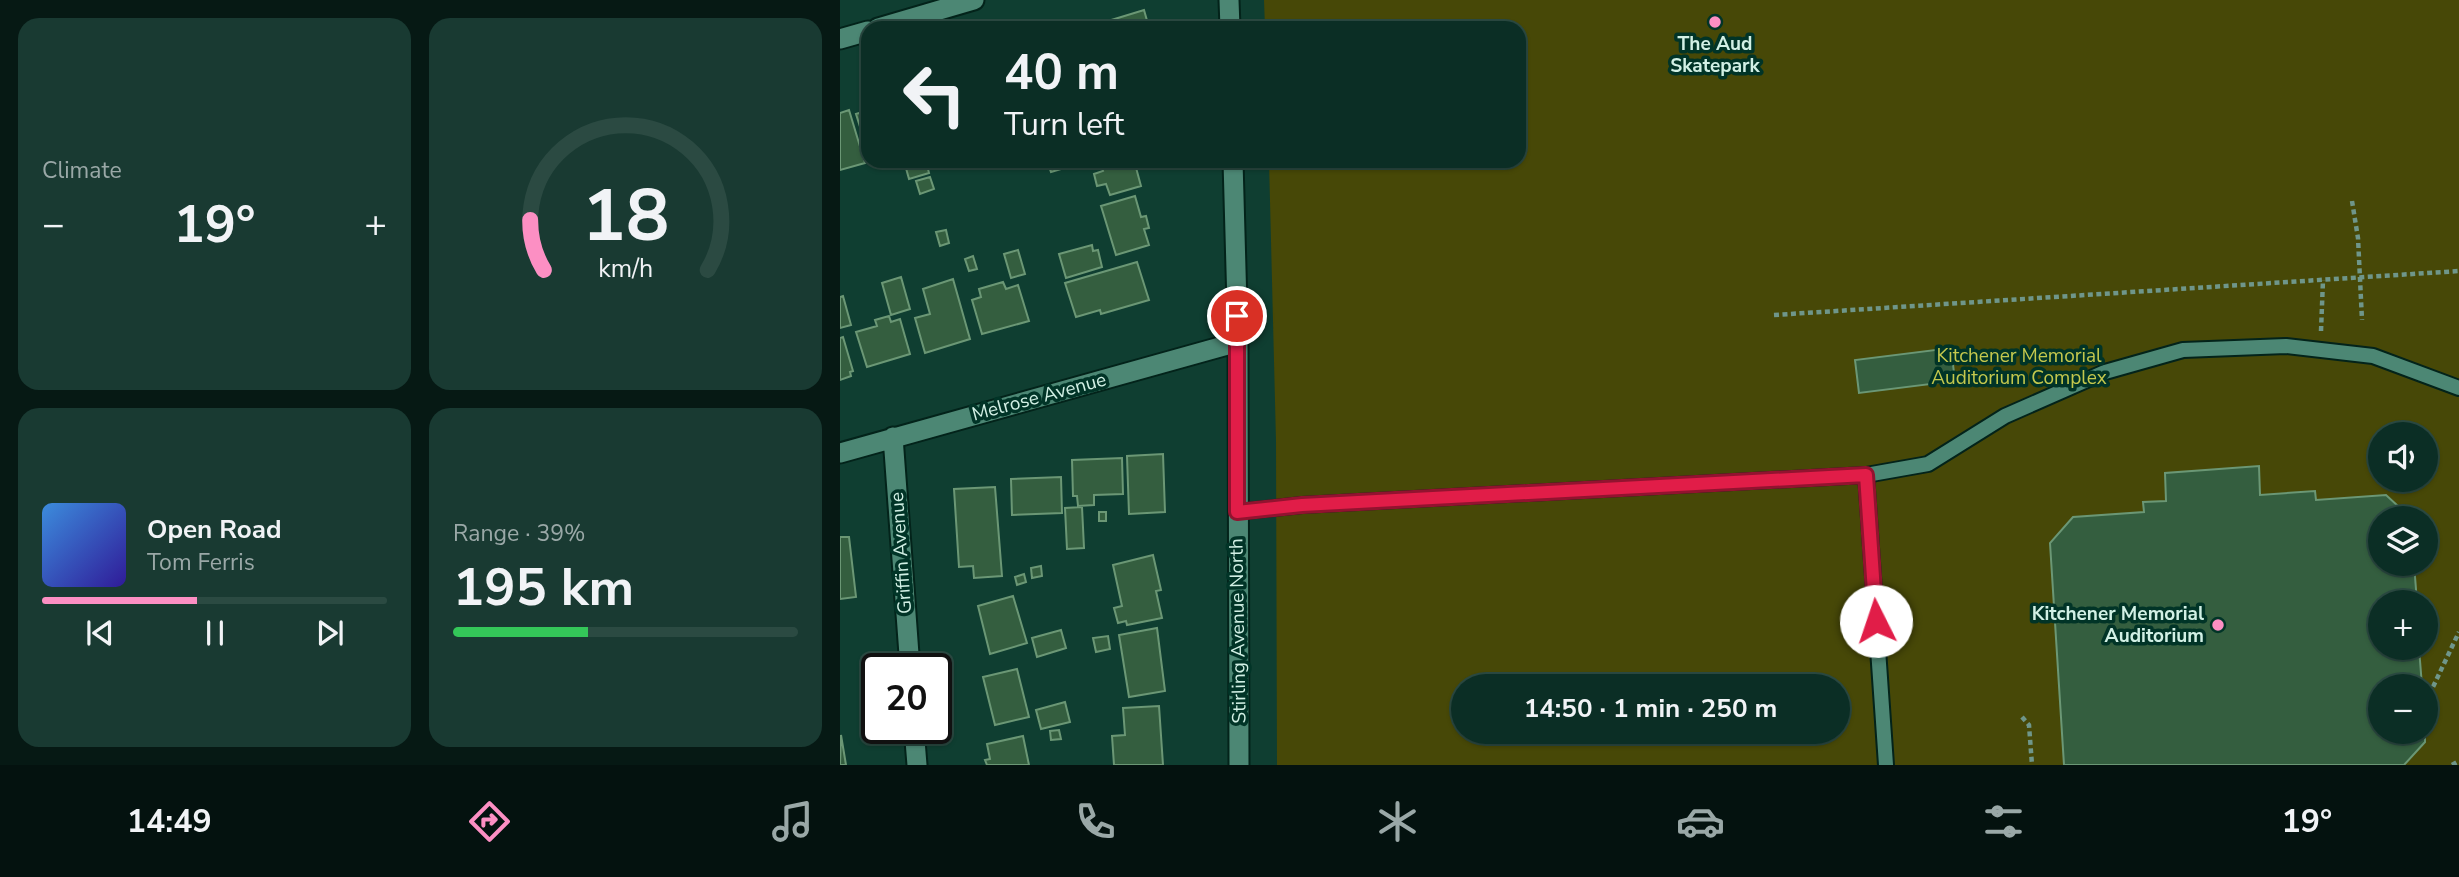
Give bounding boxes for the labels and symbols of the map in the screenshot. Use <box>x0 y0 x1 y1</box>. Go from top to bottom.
marker: The Aud Skatepark <box>1707 14 1723 30</box>
place label: The Aud Skatepark <box>1670 31 1761 79</box>
pin <box>1207 286 1267 346</box>
park label: Kitchener Memorial Auditorium Complex <box>1931 343 2107 391</box>
street label: Melrose Avenue <box>969 367 1109 427</box>
street label: Griffin Avenue <box>884 491 918 615</box>
street label: Stirling Avenue North <box>1223 538 1253 724</box>
position arrow <box>1839 584 1913 658</box>
place label: Kitchener Memorial Auditorium <box>2032 601 2204 649</box>
marker: Kitchener Memorial Auditorium <box>2210 617 2226 633</box>
speed limit sign: 20 <box>861 653 952 744</box>

